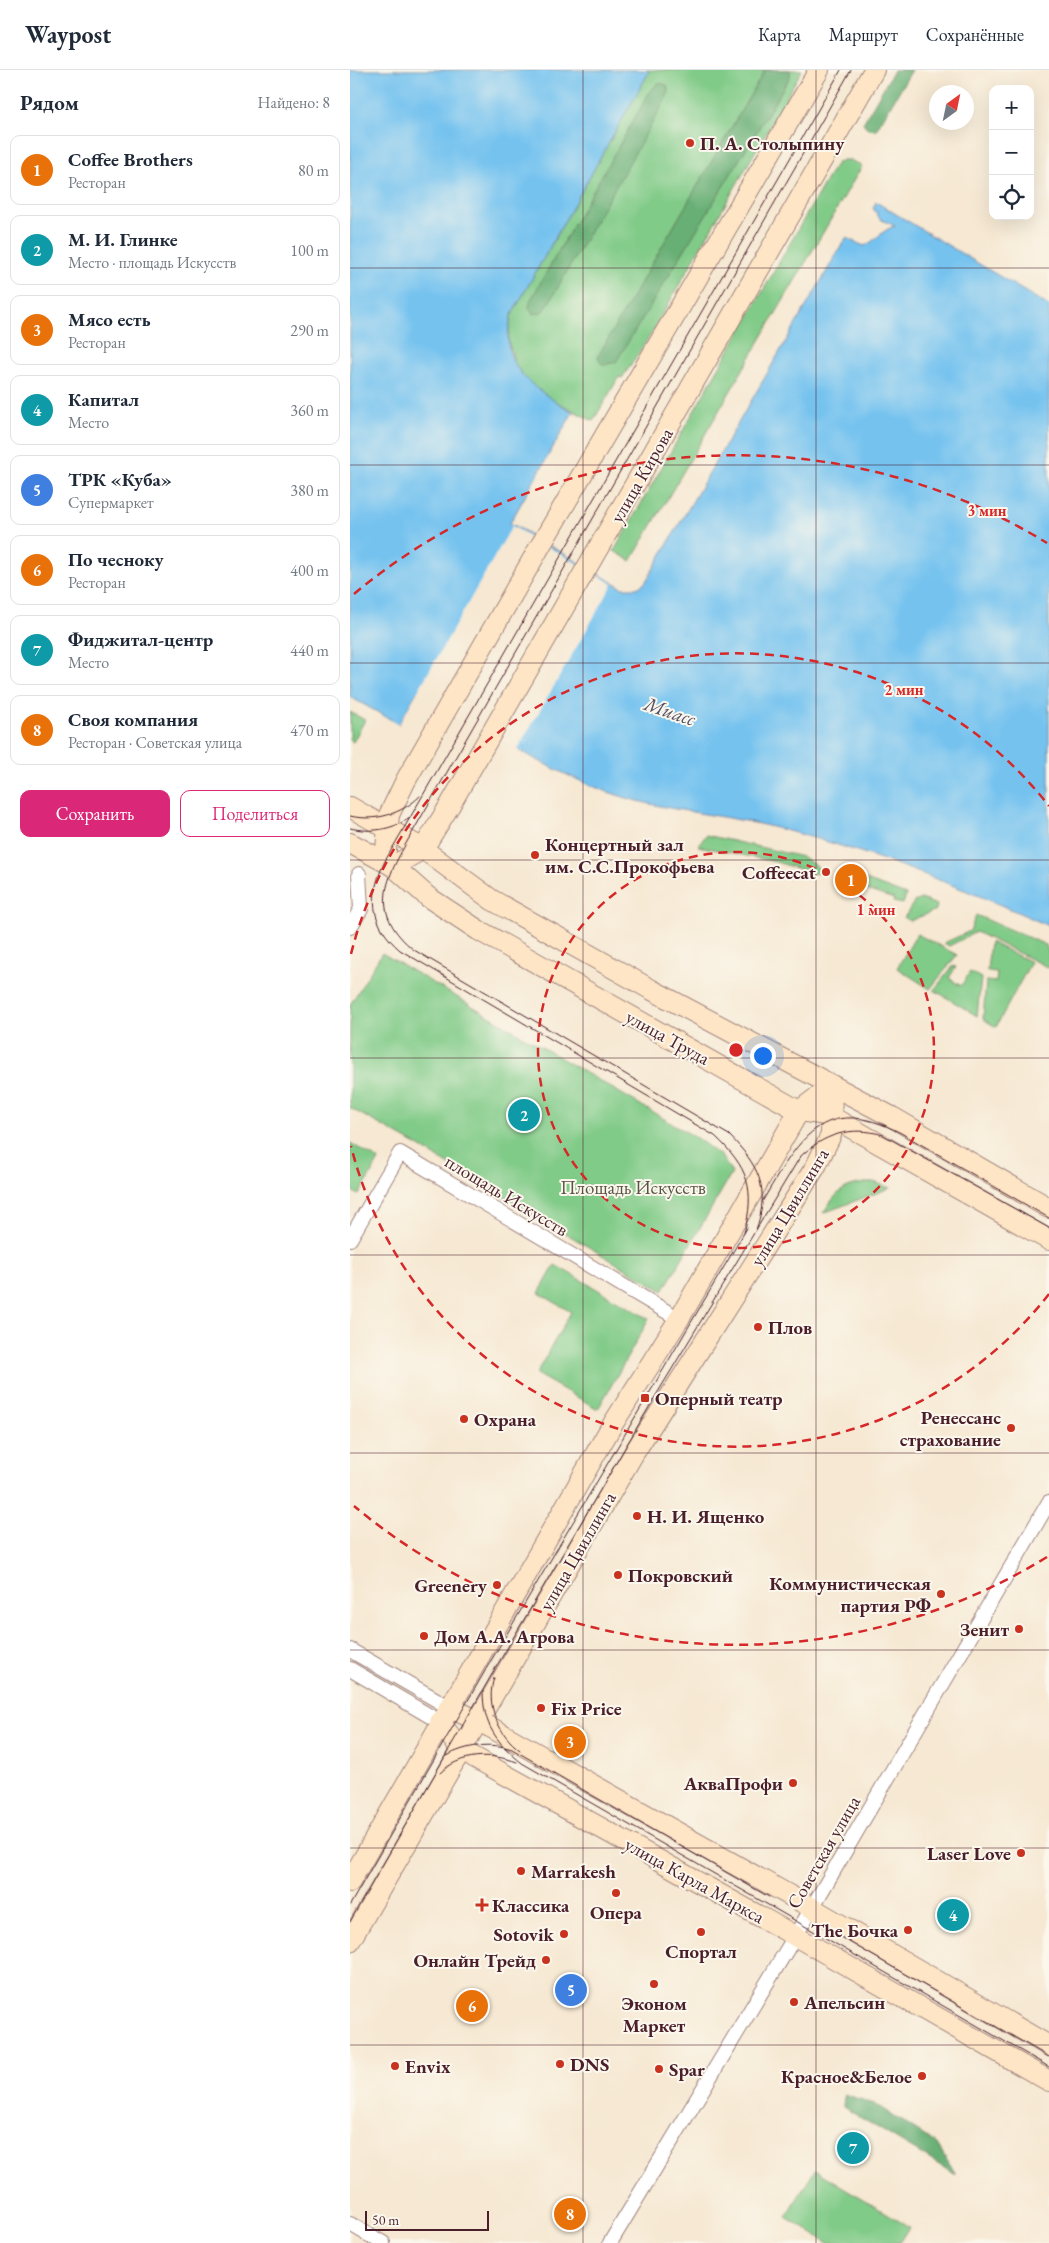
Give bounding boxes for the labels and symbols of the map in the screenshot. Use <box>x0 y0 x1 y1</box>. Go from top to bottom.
north arrow <box>929 85 974 130</box>
place label: П. А. Столыпину <box>700 131 845 156</box>
marker: П. А. Столыпину <box>684 137 696 149</box>
street label: улица Кирова <box>604 423 679 527</box>
text: 3 мин <box>967 501 1007 520</box>
text: 2 мин <box>884 680 924 699</box>
water label: Миасс <box>640 690 700 732</box>
place label: Концертный зал им. С.С.Прокофьева <box>545 832 715 879</box>
marker: Концертный зал им. С.С.Прокофьева <box>529 849 541 861</box>
place label: Coffeecat <box>742 860 816 885</box>
pin: 1 <box>835 861 867 899</box>
marker: Coffeecat <box>820 866 832 878</box>
text: 1 мин <box>856 900 896 919</box>
street label: улица Труда <box>621 1004 715 1071</box>
centre of rings <box>727 1041 745 1059</box>
your location <box>750 1043 776 1069</box>
pin: 2 <box>508 1096 540 1134</box>
street label: улица Цвиллинга <box>744 1143 835 1271</box>
street label: площадь Искусств <box>441 1149 573 1242</box>
park label: Площадь Искусств <box>560 1175 706 1200</box>
place label: Плов <box>768 1315 812 1340</box>
marker: Плов <box>752 1321 764 1333</box>
place label: Оперный театр <box>655 1386 783 1411</box>
marker: Оперный театр <box>639 1392 651 1404</box>
place label: Ренессанс страхование <box>900 1405 1001 1452</box>
place label: Охрана <box>474 1407 537 1432</box>
marker: Охрана <box>458 1413 470 1425</box>
marker: Ренессанс страхование <box>1005 1422 1017 1434</box>
street label: улица Цвиллинга <box>533 1487 622 1615</box>
place label: Н. И. Ященко <box>647 1504 765 1529</box>
marker: Н. И. Ященко <box>631 1510 643 1522</box>
place label: Покровский <box>628 1563 733 1588</box>
marker: Покровский <box>612 1569 624 1581</box>
place label: Коммунистическая партия РФ <box>769 1571 931 1618</box>
place label: Greenery <box>414 1573 488 1598</box>
marker: Greenery <box>491 1579 503 1591</box>
marker: Коммунистическая партия РФ <box>935 1588 947 1600</box>
place label: Зенит <box>960 1617 1009 1642</box>
marker: Зенит <box>1013 1623 1025 1635</box>
place label: Дом А.А. Агрова <box>434 1624 575 1649</box>
marker: Дом А.А. Агрова <box>418 1630 430 1642</box>
place label: Fix Price <box>551 1696 622 1721</box>
marker: Fix Price <box>535 1702 547 1714</box>
pin: 3 <box>554 1723 586 1761</box>
place label: АкваПрофи <box>683 1771 783 1796</box>
marker: АкваПрофи <box>787 1777 799 1789</box>
street label: Советская улица <box>781 1791 866 1913</box>
street label: улица Карла Маркса <box>620 1832 769 1929</box>
place label: Laser Love <box>927 1841 1011 1866</box>
marker: Laser Love <box>1015 1847 1027 1859</box>
place label: Marrakesh <box>531 1859 616 1884</box>
marker: Marrakesh <box>515 1865 527 1877</box>
marker: Опера <box>610 1887 622 1899</box>
place label: Классика <box>492 1893 570 1918</box>
pin: 4 <box>937 1896 969 1934</box>
marker: Классика <box>476 1899 488 1911</box>
place label: Опера <box>590 1900 643 1925</box>
place label: The Бочка <box>811 1918 899 1943</box>
place label: Sotovik <box>493 1922 555 1947</box>
marker: The Бочка <box>902 1924 914 1936</box>
marker: Спортал <box>695 1926 707 1938</box>
marker: Sotovik <box>558 1928 570 1940</box>
place label: Спортал <box>665 1939 737 1964</box>
place label: Онлайн Трейд <box>413 1948 536 1973</box>
marker: Онлайн Трейд <box>540 1954 552 1966</box>
pin: 5 <box>555 1971 587 2009</box>
marker: Эконом Маркет <box>648 1978 660 1990</box>
pin: 6 <box>456 1987 488 2025</box>
place label: Апельсин <box>803 1990 885 2015</box>
place label: Эконом Маркет <box>621 1991 687 2038</box>
marker: Апельсин <box>788 1996 800 2008</box>
place label: DNS <box>570 2052 609 2077</box>
place label: Envix <box>405 2054 451 2079</box>
place label: Spar <box>669 2057 705 2082</box>
marker: DNS <box>554 2058 566 2070</box>
marker: Envix <box>389 2060 401 2072</box>
marker: Spar <box>653 2063 665 2075</box>
place label: Красное&Белое <box>781 2064 912 2089</box>
marker: Красное&Белое <box>916 2070 928 2082</box>
pin: 7 <box>837 2129 869 2167</box>
pin: 8 <box>554 2195 586 2233</box>
scale bar <box>365 2208 489 2231</box>

